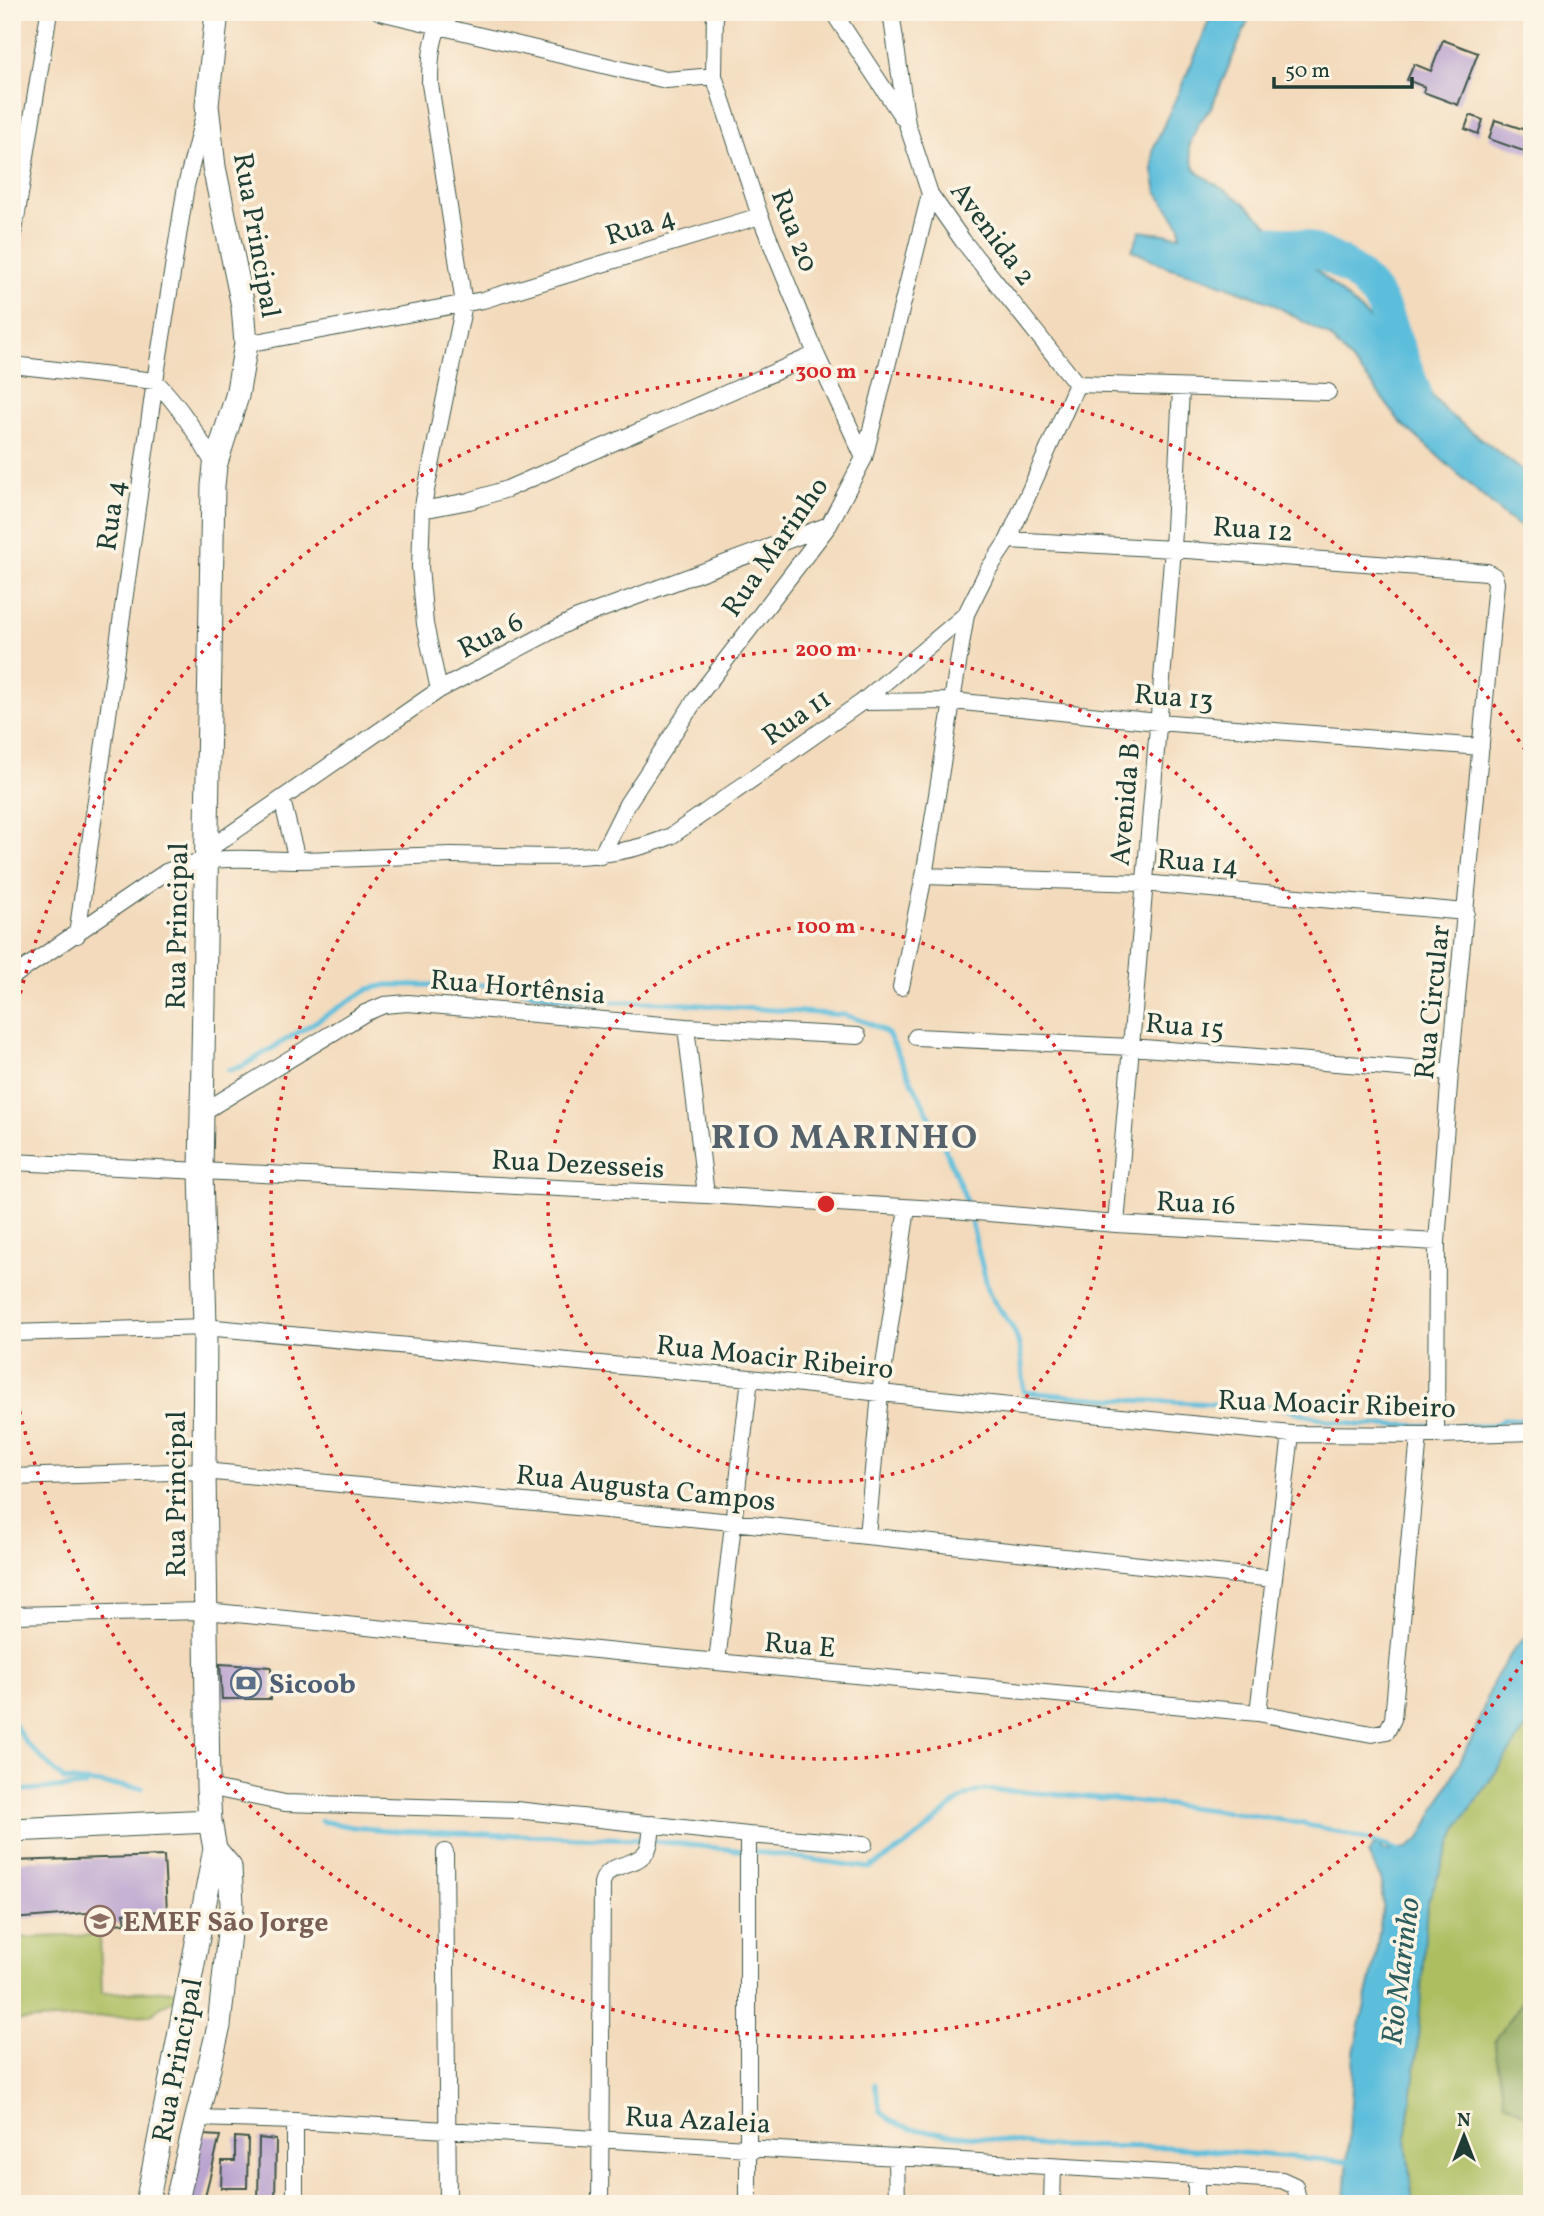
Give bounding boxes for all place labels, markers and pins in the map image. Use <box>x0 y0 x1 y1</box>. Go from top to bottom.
centre of rings <box>814 1192 838 1216</box>
bank icon: Sicoob <box>229 1666 263 1700</box>
place label: Sicoob <box>269 1666 356 1705</box>
school or university icon: EMEF São Jorge <box>83 1904 117 1938</box>
place label: EMEF São Jorge <box>123 1904 329 1943</box>

